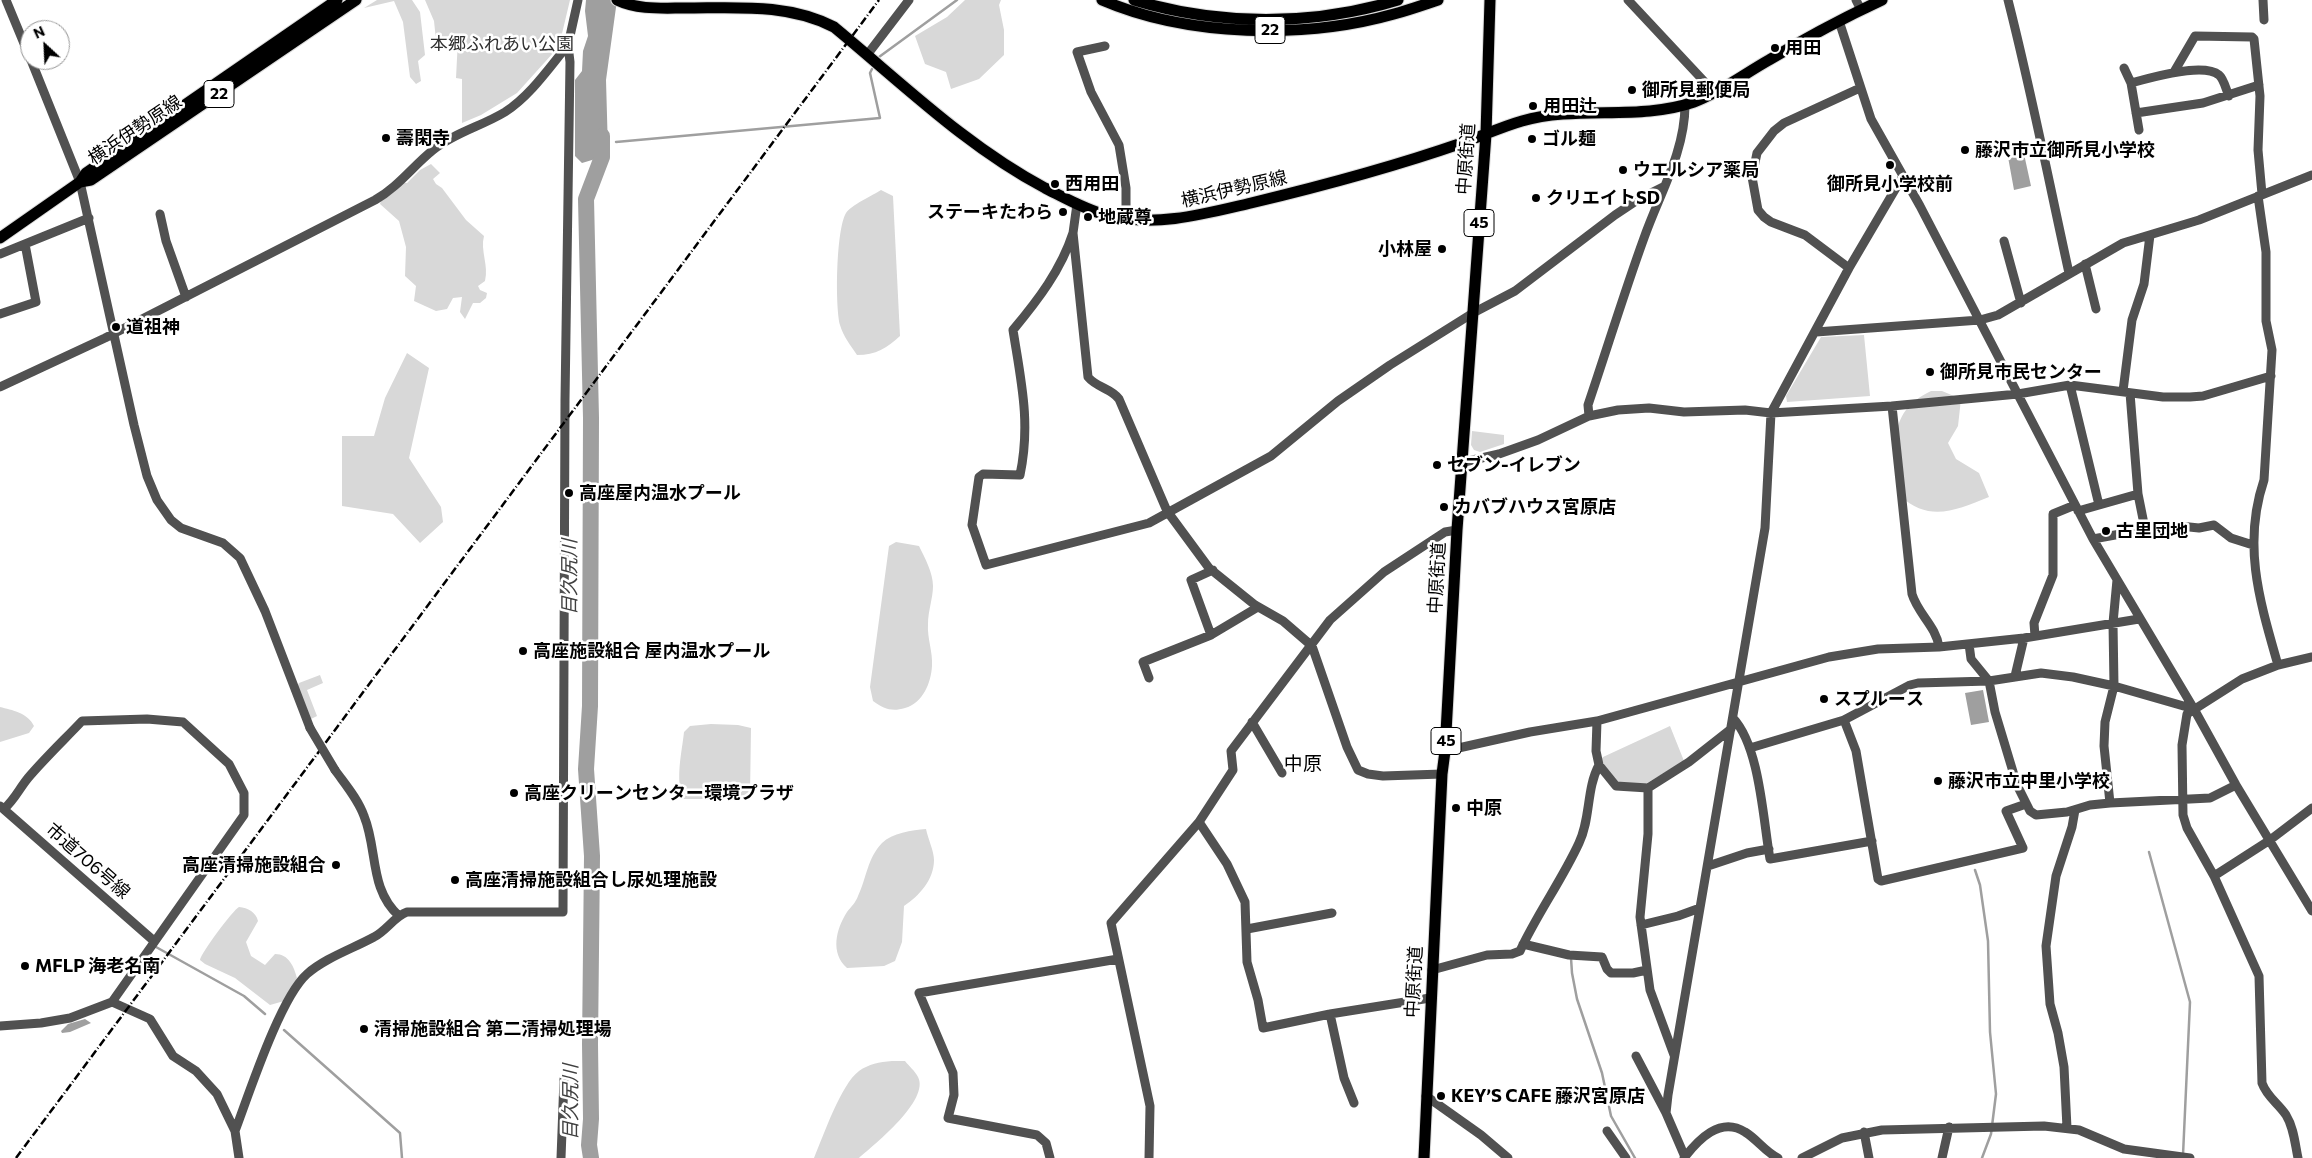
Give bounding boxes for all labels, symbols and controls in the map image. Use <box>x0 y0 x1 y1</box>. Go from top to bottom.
road number: 22 <box>1255 16 1285 44</box>
north arrow <box>20 20 70 70</box>
text: N <box>31 22 47 42</box>
park label: 本郷ふれあい公園 <box>430 33 574 55</box>
place label: 用田 <box>1785 37 1821 59</box>
marker: 用田 <box>1769 42 1781 54</box>
place label: 御所見郵便局 <box>1642 79 1750 101</box>
road number: 22 <box>204 80 234 108</box>
marker: 御所見郵便局 <box>1626 84 1638 96</box>
street label: 横浜伊勢原線 <box>84 91 186 169</box>
place label: 用田辻 <box>1543 95 1597 117</box>
marker: 用田辻 <box>1527 100 1539 112</box>
street label: 中原街道 <box>1453 122 1479 196</box>
place label: 壽閑寺 <box>396 127 450 149</box>
place label: ゴル麺 <box>1542 128 1596 150</box>
marker: 壽閑寺 <box>380 132 392 144</box>
marker: ゴル麺 <box>1526 133 1538 145</box>
place label: 藤沢市立御所見小学校 <box>1975 139 2155 161</box>
marker: 藤沢市立御所見小学校 <box>1959 144 1971 156</box>
place label: ウエルシア薬局 <box>1633 159 1759 181</box>
marker: 御所見小学校前 <box>1884 159 1896 171</box>
marker: ウエルシア薬局 <box>1617 164 1629 176</box>
street label: 横浜伊勢原線 <box>1179 166 1289 212</box>
place label: 西用田 <box>1065 173 1119 195</box>
place label: 御所見小学校前 <box>1827 173 1953 195</box>
marker: 西用田 <box>1049 178 1061 190</box>
place label: クリエイトSD <box>1546 187 1660 209</box>
marker: クリエイトSD <box>1530 192 1542 204</box>
place label: ステーキたわら <box>927 201 1053 223</box>
marker: ステーキたわら <box>1057 206 1069 218</box>
place label: 地蔵尊 <box>1098 206 1152 228</box>
road number: 45 <box>1464 210 1494 237</box>
marker: 地蔵尊 <box>1082 211 1094 223</box>
place label: 小林屋 <box>1378 238 1432 260</box>
marker: 小林屋 <box>1436 243 1448 255</box>
place label: 道祖神 <box>126 316 180 338</box>
marker: 道祖神 <box>110 321 122 333</box>
place label: 御所見市民センター <box>1940 361 2102 383</box>
marker: 御所見市民センター <box>1924 366 1936 378</box>
place label: セブン-イレブン <box>1447 454 1581 476</box>
marker: セブン-イレブン <box>1431 459 1443 471</box>
place label: 高座屋内温水プール <box>579 482 741 504</box>
marker: 高座屋内温水プール <box>563 487 575 499</box>
place label: カバブハウス宮原店 <box>1454 496 1616 518</box>
marker: カバブハウス宮原店 <box>1438 501 1450 513</box>
place label: 古里団地 <box>2116 520 2188 542</box>
marker: 古里団地 <box>2100 525 2112 537</box>
water label: 目久尻川 <box>559 539 581 615</box>
street label: 中原街道 <box>1424 541 1450 615</box>
place label: 高座施設組合 屋内温水プール <box>533 640 770 662</box>
marker: 高座施設組合 屋内温水プール <box>517 645 529 657</box>
place label: スプルース <box>1834 688 1924 710</box>
marker: スプルース <box>1818 693 1830 705</box>
road number: 45 <box>1431 728 1461 754</box>
district label: 中原 <box>1284 753 1322 775</box>
place label: 藤沢市立中里小学校 <box>1948 770 2110 792</box>
marker: 藤沢市立中里小学校 <box>1932 775 1944 787</box>
place label: 高座クリーンセンター環境プラザ <box>524 782 794 804</box>
marker: 高座クリーンセンター環境プラザ <box>508 787 520 799</box>
place label: 中原 <box>1466 797 1502 819</box>
marker: 中原 <box>1450 802 1462 814</box>
street label: 市道706号線 <box>42 819 134 903</box>
place label: 高座清掃施設組合 <box>182 854 326 876</box>
marker: 高座清掃施設組合 <box>330 859 342 871</box>
place label: 高座清掃施設組合し尿処理施設 <box>465 869 717 891</box>
marker: 高座清掃施設組合し尿処理施設 <box>449 874 461 886</box>
street label: 中原街道 <box>1401 945 1427 1019</box>
place label: MFLP 海老名南 <box>35 955 160 977</box>
marker: MFLP 海老名南 <box>19 960 31 972</box>
place label: 清掃施設組合 第二清掃処理場 <box>374 1018 611 1040</box>
marker: 清掃施設組合 第二清掃処理場 <box>358 1023 370 1035</box>
water label: 目久尻川 <box>560 1064 582 1140</box>
place label: KEY’S CAFE 藤沢宮原店 <box>1451 1085 1645 1107</box>
marker: KEY’S CAFE 藤沢宮原店 <box>1435 1090 1447 1102</box>

